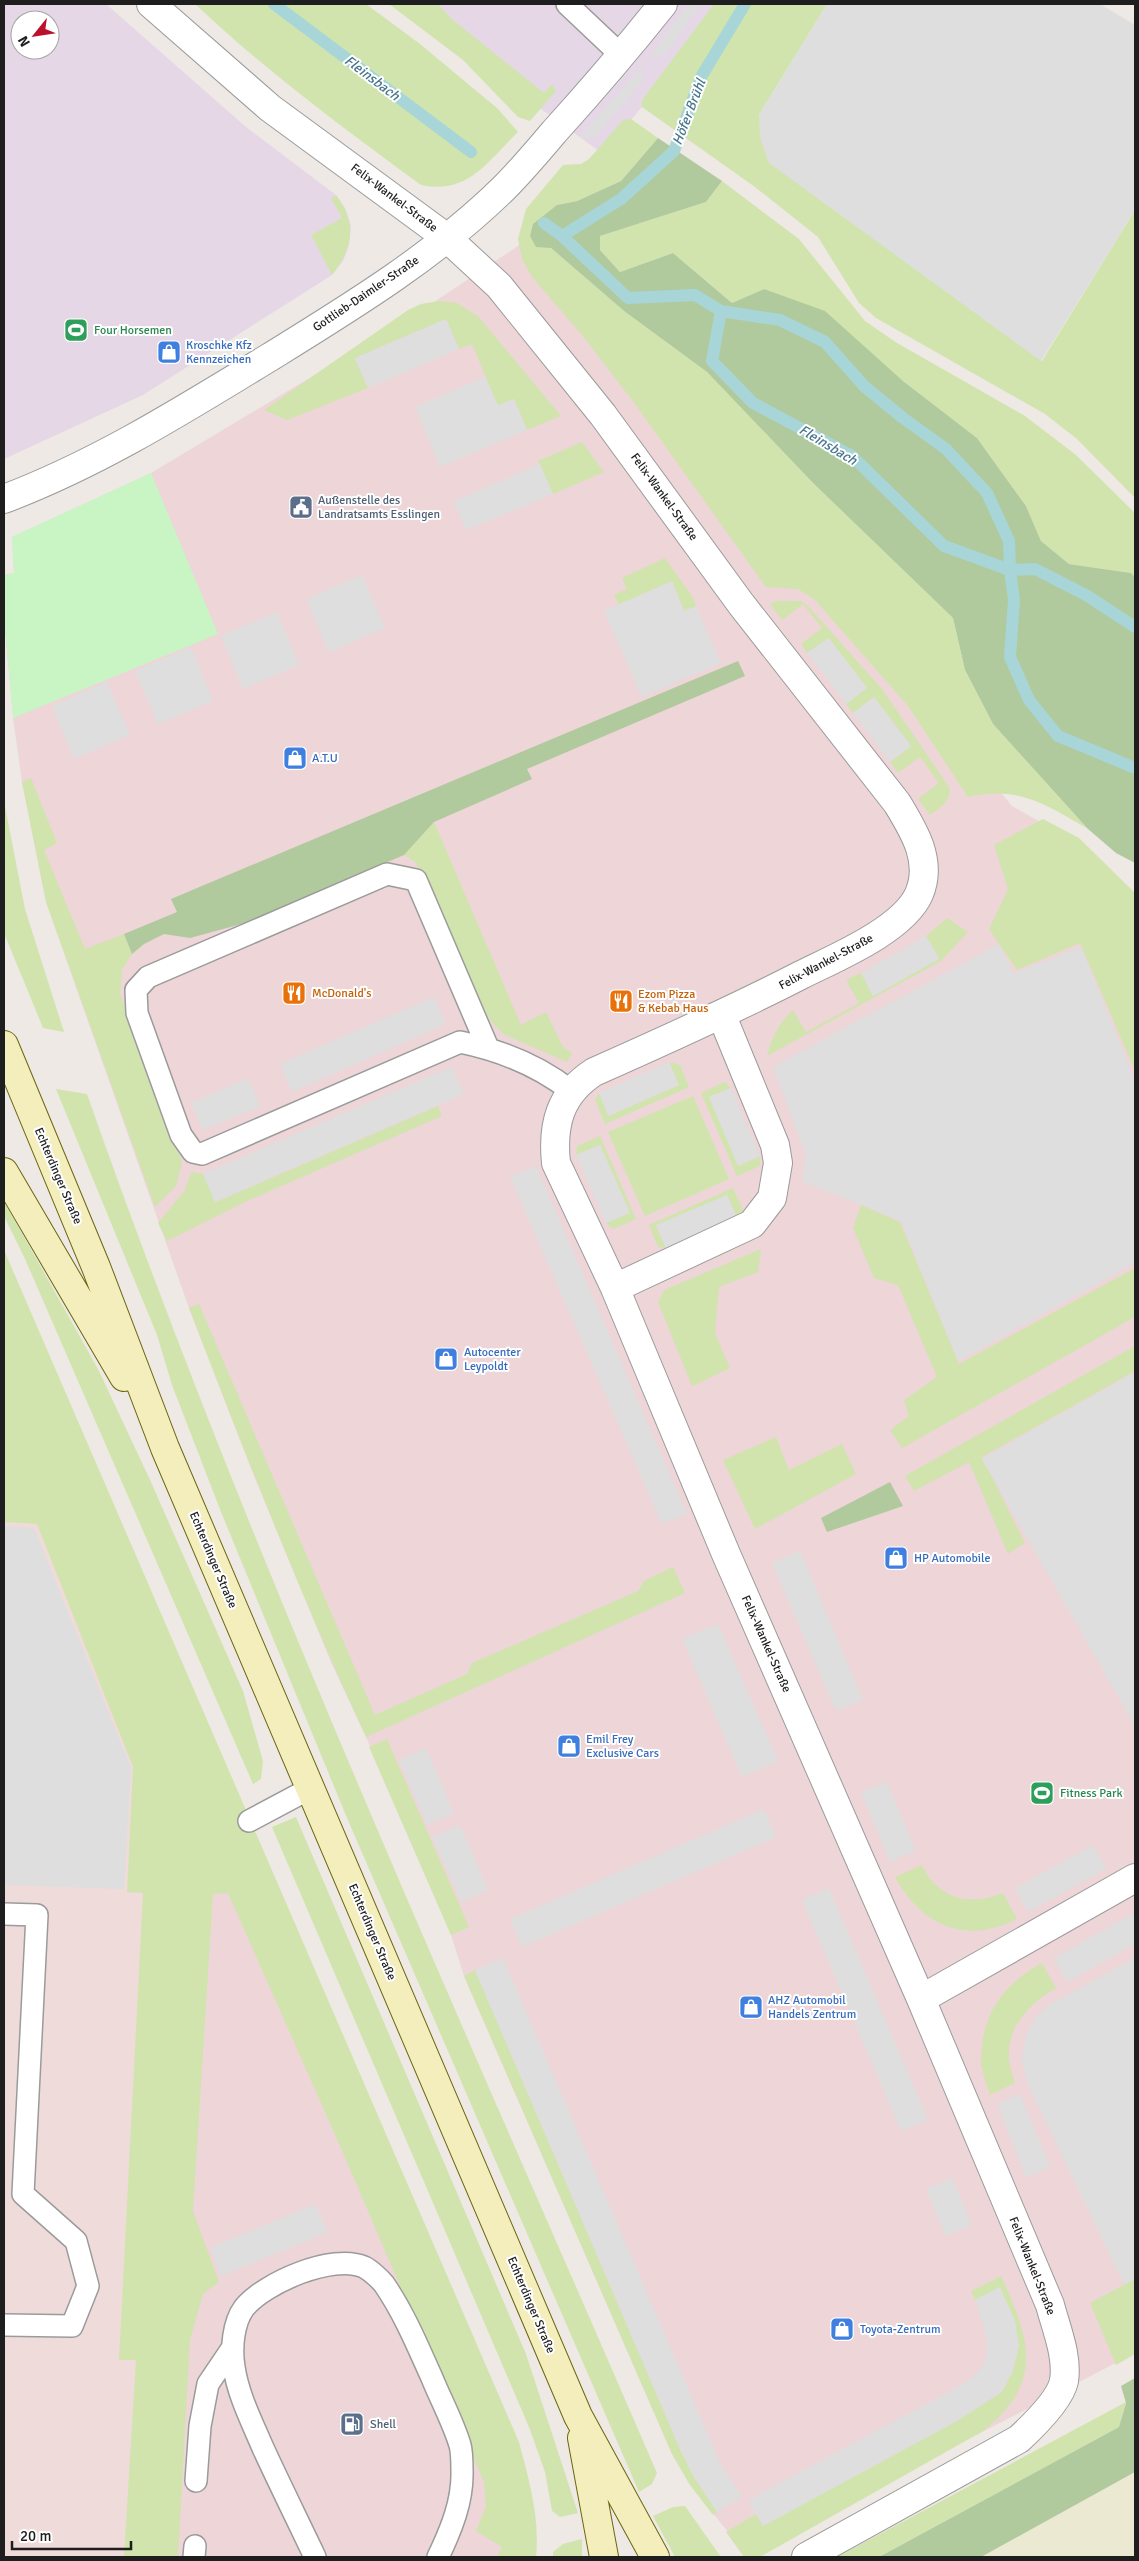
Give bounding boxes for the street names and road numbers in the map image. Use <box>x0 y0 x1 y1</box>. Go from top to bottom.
street label: Felix-Wankel-Straße <box>348 160 440 236</box>
street label: Gottlieb-Daimler-Straße <box>310 253 422 335</box>
street label: Felix-Wankel-Straße <box>627 450 701 544</box>
street label: Felix-Wankel-Straße <box>776 931 876 993</box>
street label: Echterdinger Straße <box>31 1125 85 1227</box>
street label: Echterdinger Straße <box>186 1509 240 1611</box>
street label: Felix-Wankel-Straße <box>738 1593 794 1695</box>
street label: Echterdinger Straße <box>345 1881 399 1983</box>
street label: Felix-Wankel-Straße <box>1005 2215 1059 2317</box>
street label: Echterdinger Straße <box>504 2254 558 2356</box>

